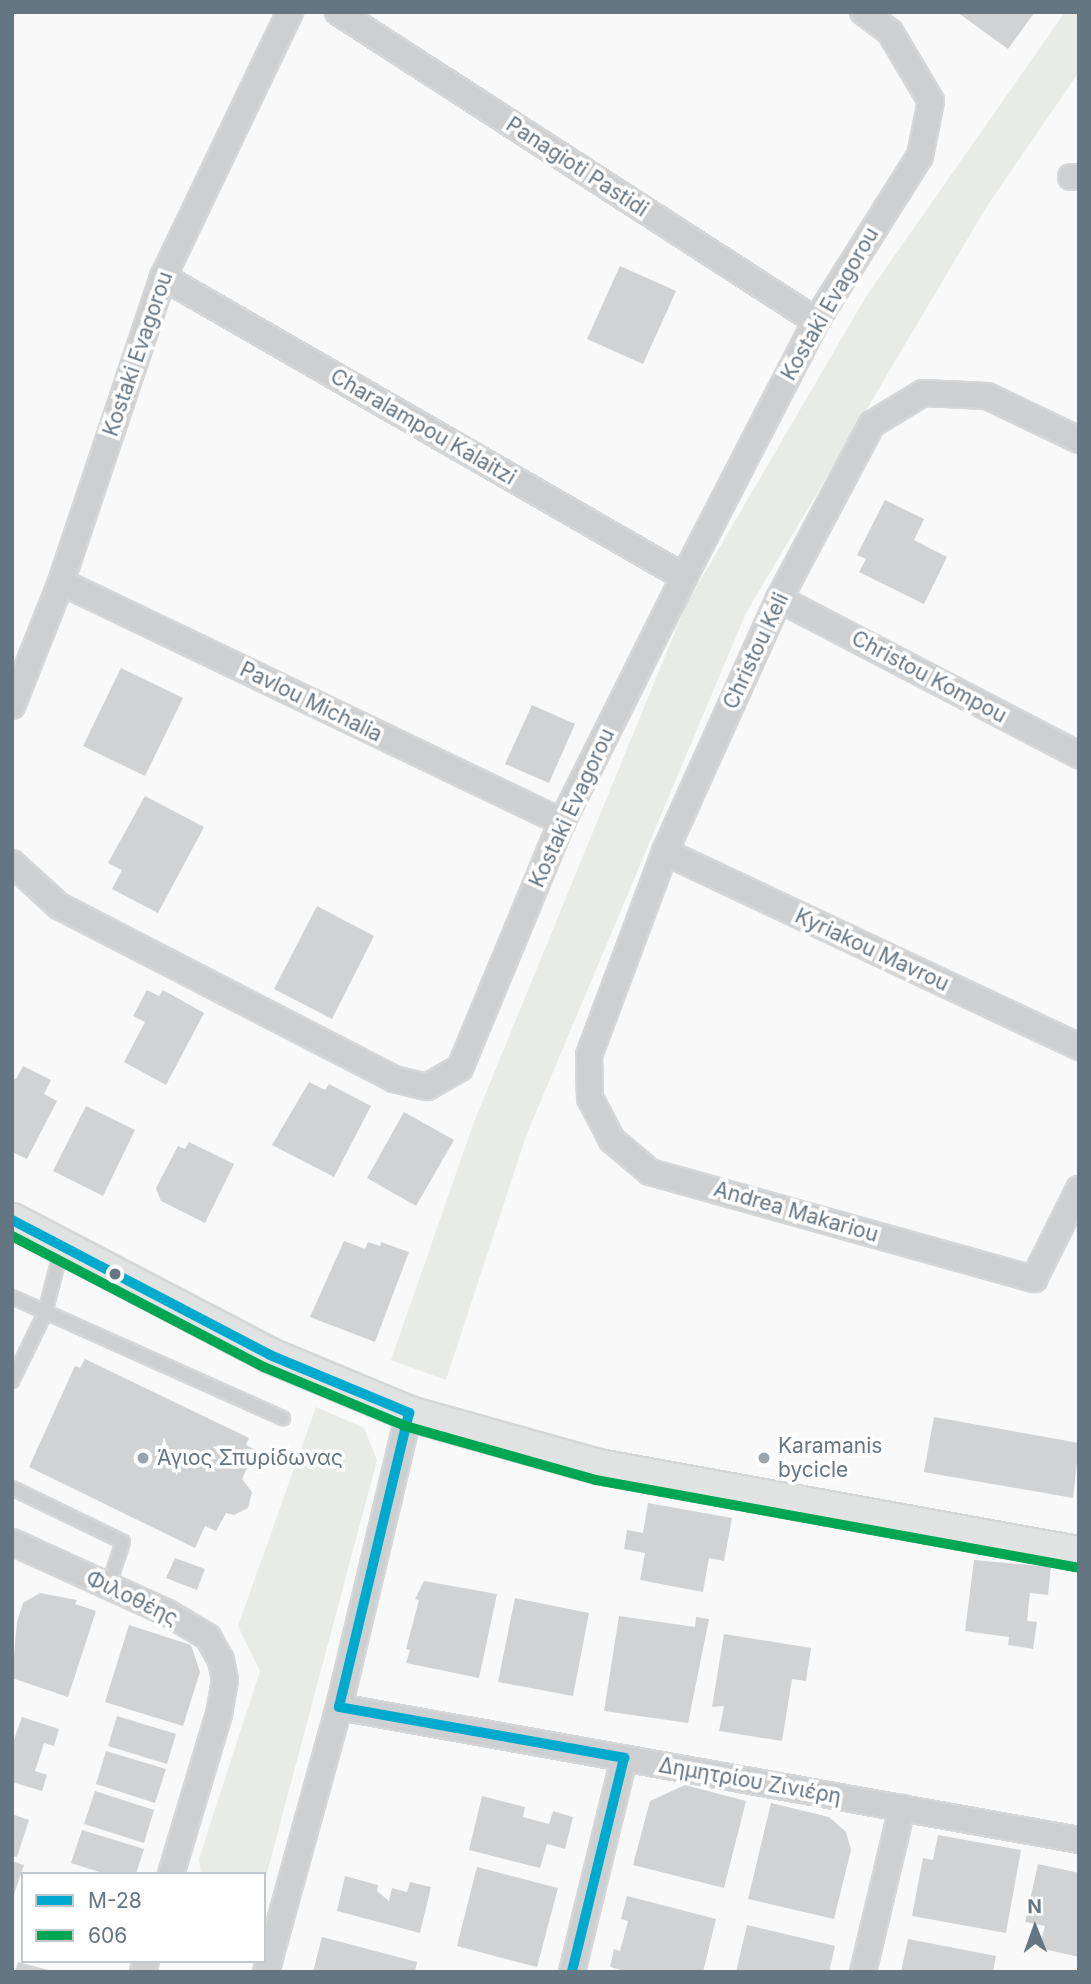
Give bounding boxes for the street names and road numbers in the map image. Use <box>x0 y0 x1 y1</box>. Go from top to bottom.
street label: Panagioti Pastidi <box>501 112 653 222</box>
street label: Kostaki Evagorou <box>776 223 884 385</box>
street label: Kostaki Evagorou <box>98 268 178 440</box>
street label: Charalampou Kalaitzi <box>326 364 520 490</box>
street label: Christou Keli <box>718 589 794 713</box>
street label: Christou Kompou <box>847 626 1011 728</box>
street label: Pavlou Michalia <box>236 657 386 747</box>
street label: Kostaki Evagorou <box>524 725 620 891</box>
street label: Kyriakou Mavrou <box>791 903 953 997</box>
street label: Andrea Makariou <box>711 1176 881 1248</box>
street label: Φιλοθέης <box>82 1565 182 1631</box>
street label: Δημητρίου Ζινιέρη <box>657 1753 843 1809</box>

